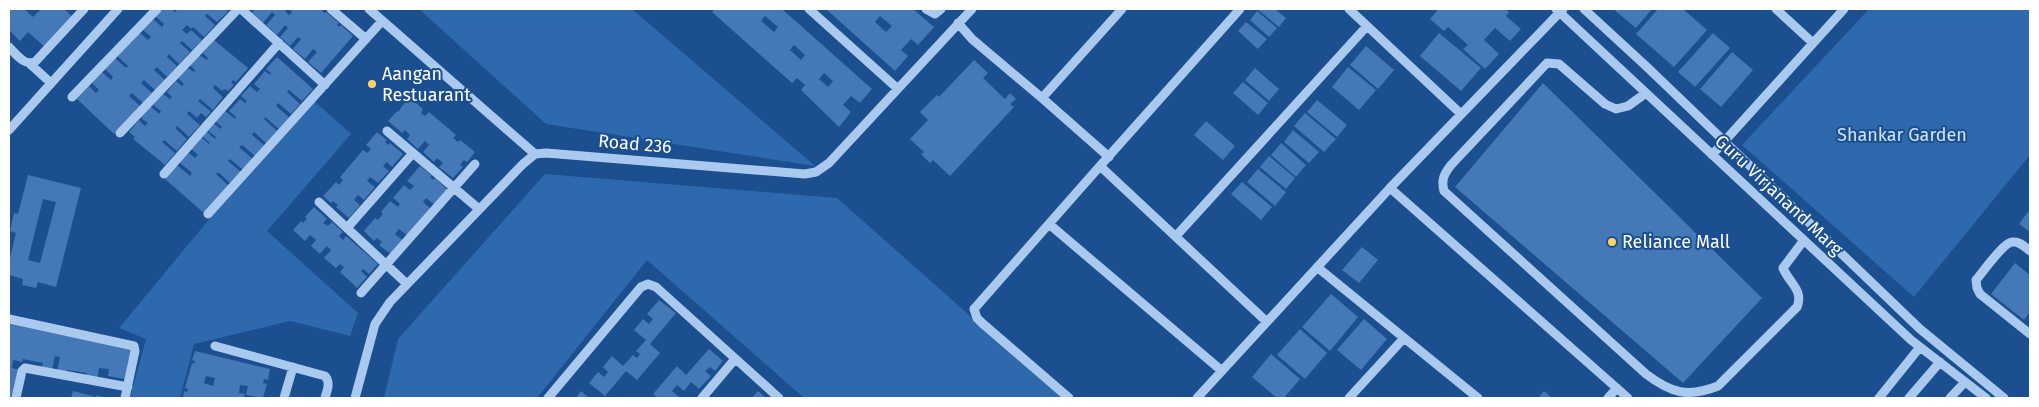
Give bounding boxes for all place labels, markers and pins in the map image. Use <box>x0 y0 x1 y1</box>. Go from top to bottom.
place label: Aangan Restuarant <box>382 63 471 106</box>
marker: Aangan Restuarant <box>366 78 378 90</box>
place label: Reliance Mall <box>1622 231 1730 253</box>
marker: Reliance Mall <box>1606 236 1618 248</box>

